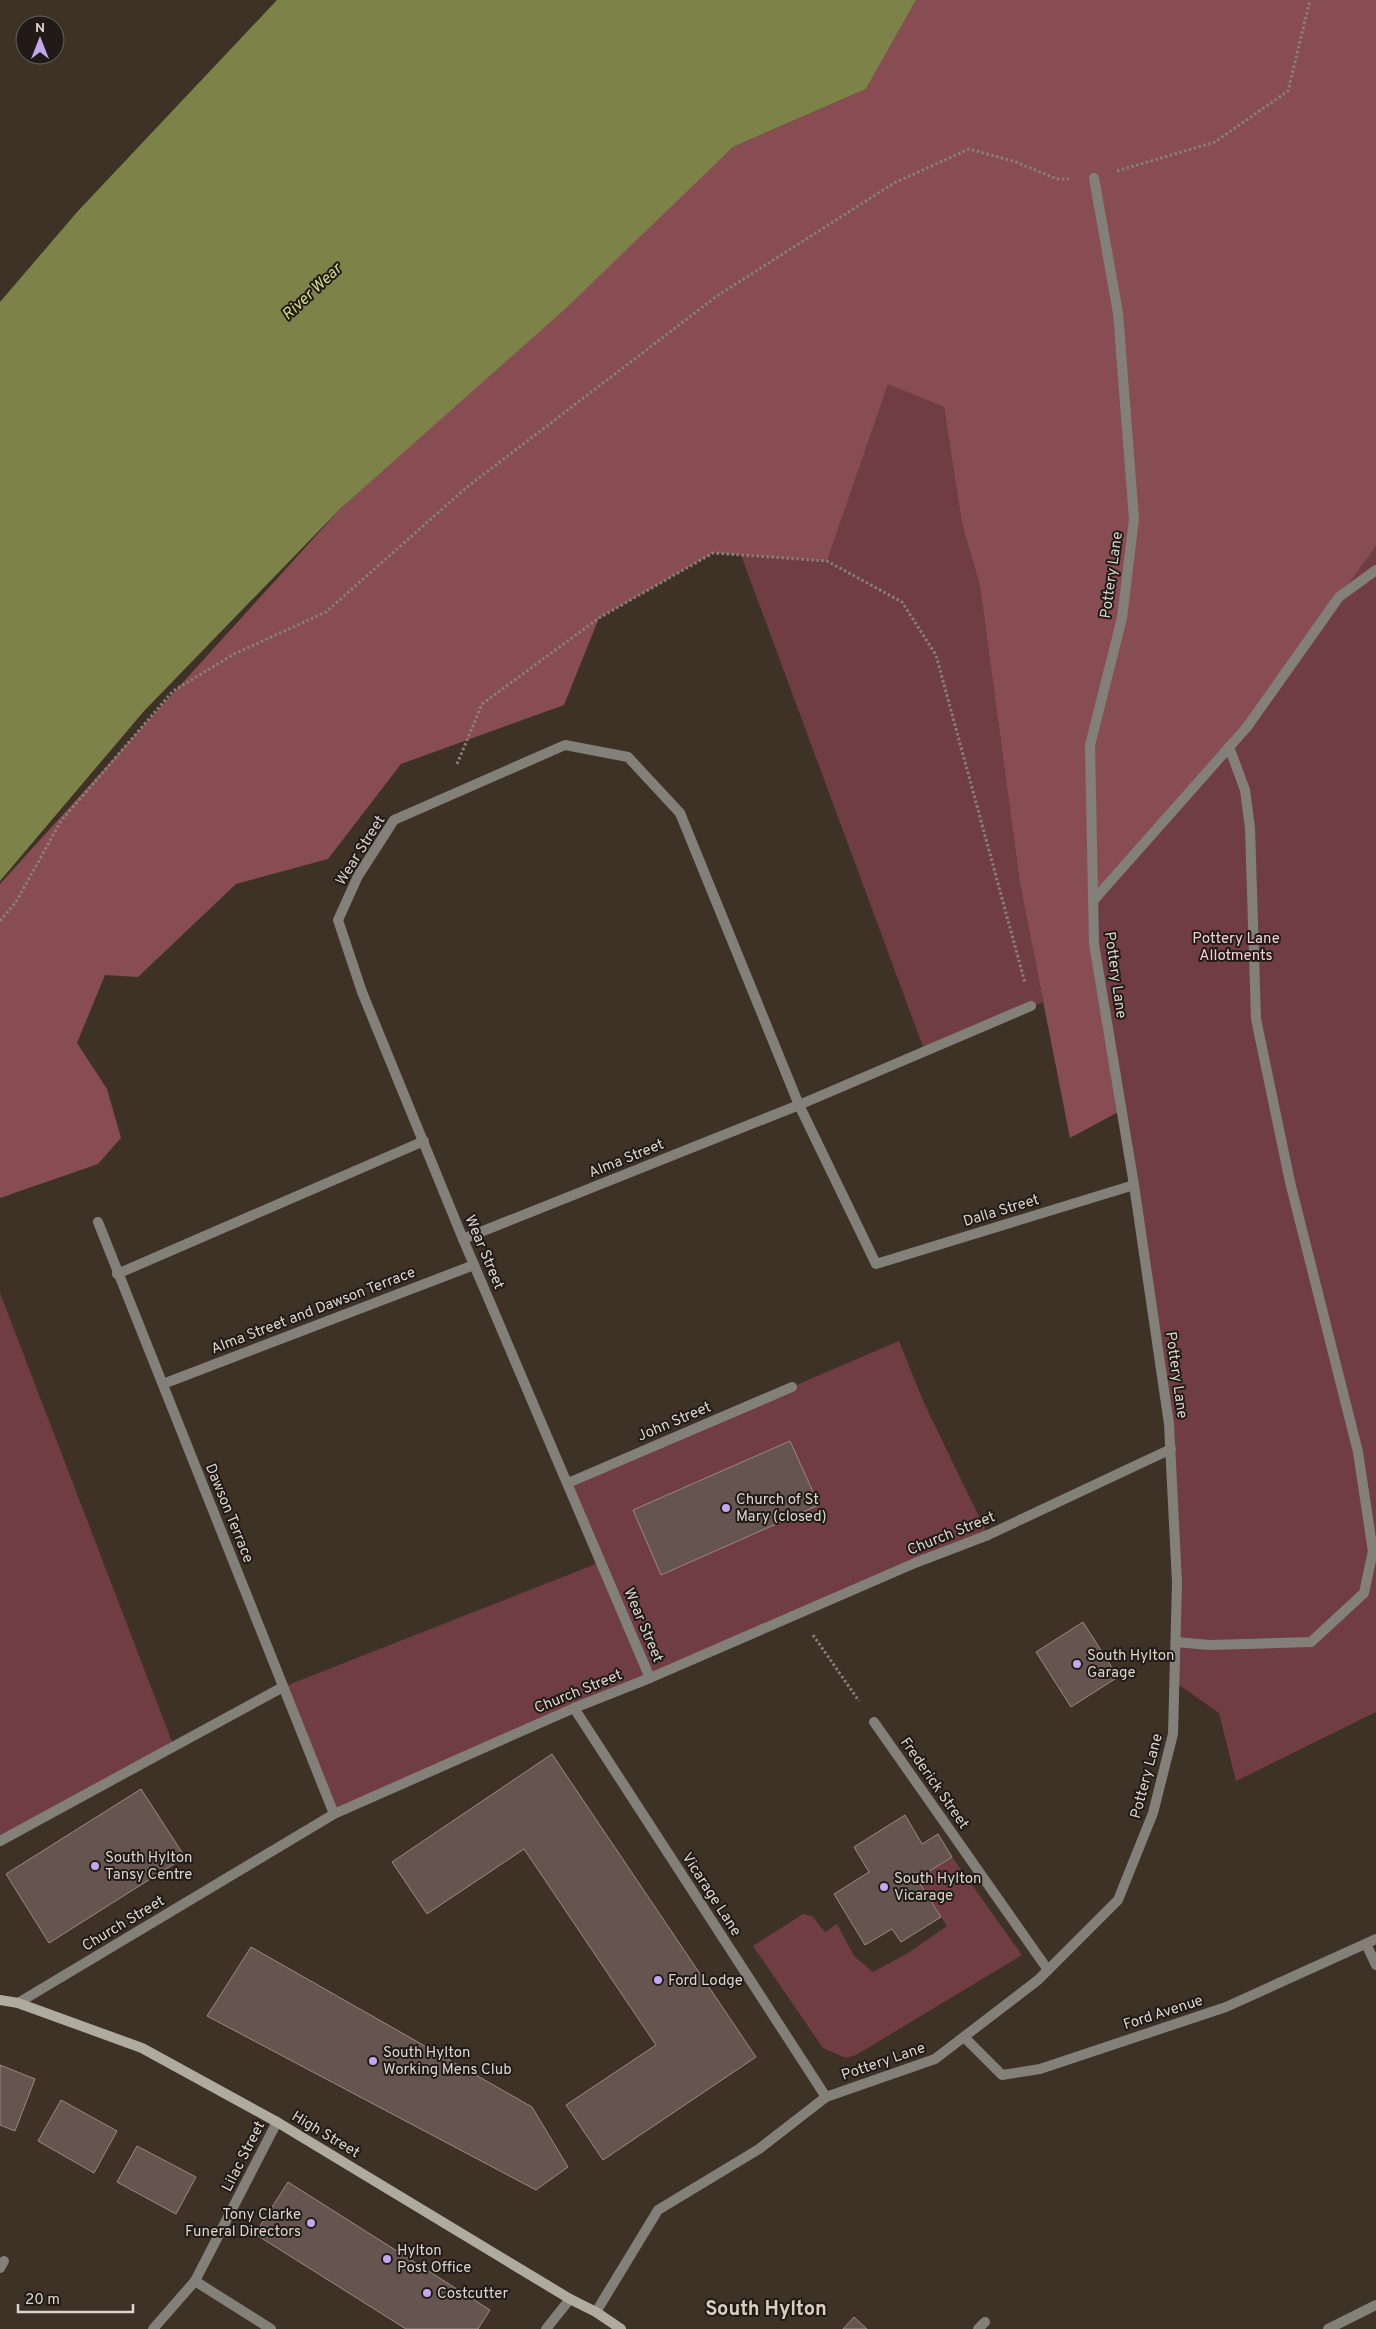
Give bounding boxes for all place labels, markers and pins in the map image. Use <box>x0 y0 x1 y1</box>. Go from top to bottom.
place label: Church of St Mary (closed) <box>736 1491 827 1527</box>
marker: Church of St Mary (closed) <box>720 1502 732 1514</box>
place label: South Hylton Garage <box>1087 1647 1175 1683</box>
marker: South Hylton Garage <box>1071 1658 1083 1670</box>
place label: South Hylton Tansy Centre <box>105 1849 193 1885</box>
marker: South Hylton Tansy Centre <box>89 1860 101 1872</box>
place label: South Hylton Vicarage <box>894 1870 982 1906</box>
marker: South Hylton Vicarage <box>878 1881 890 1893</box>
place label: Ford Lodge <box>668 1972 743 1991</box>
marker: Ford Lodge <box>652 1974 664 1986</box>
place label: South Hylton Working Mens Club <box>383 2044 512 2080</box>
marker: South Hylton Working Mens Club <box>367 2055 379 2067</box>
place label: Tony Clarke Funeral Directors <box>185 2206 301 2242</box>
marker: Tony Clarke Funeral Directors <box>305 2217 317 2229</box>
place label: Hylton Post Office <box>397 2242 471 2278</box>
marker: Hylton Post Office <box>381 2253 393 2265</box>
place label: Costcutter <box>437 2285 508 2304</box>
marker: Costcutter <box>421 2287 433 2299</box>

